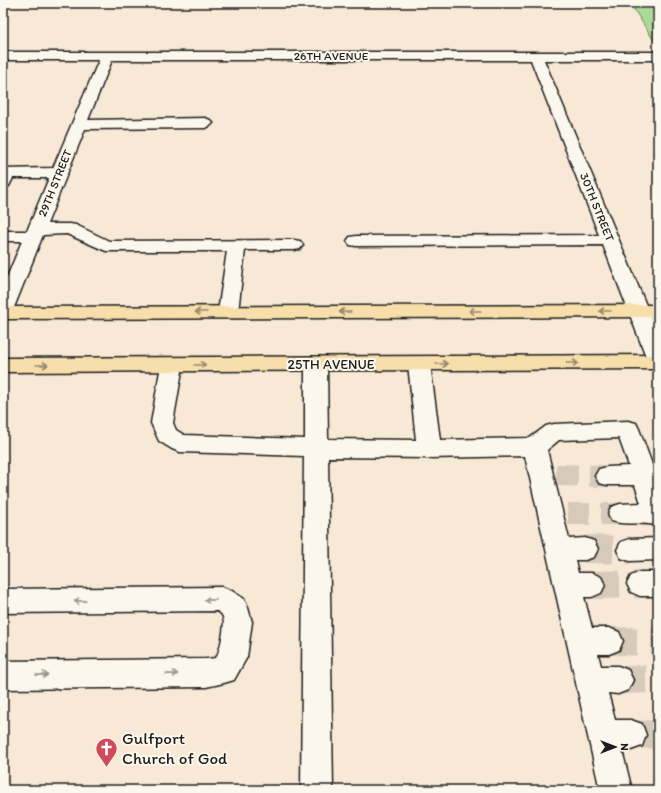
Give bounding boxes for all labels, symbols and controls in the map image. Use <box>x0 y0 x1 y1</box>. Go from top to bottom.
street label: 26TH AVENUE <box>294 49 369 63</box>
street label: 29TH STREET <box>35 147 75 219</box>
street label: 30TH STREET <box>577 171 617 244</box>
one-way arrow <box>469 307 482 315</box>
one-way arrow <box>599 307 612 315</box>
one-way arrow <box>195 308 208 316</box>
one-way arrow <box>339 308 352 316</box>
street label: 25TH AVENUE <box>288 356 375 373</box>
one-way arrow <box>565 359 578 367</box>
one-way arrow <box>435 360 448 368</box>
one-way arrow <box>35 361 48 369</box>
one-way arrow <box>193 361 206 369</box>
one-way arrow <box>204 596 217 603</box>
one-way arrow <box>74 597 87 605</box>
one-way arrow <box>165 670 178 678</box>
one-way arrow <box>35 671 48 679</box>
north arrow <box>595 727 635 767</box>
place label: Gulfport Church of God <box>122 728 228 768</box>
church icon: Gulfport Church of God <box>94 735 120 768</box>
text: N <box>618 743 631 751</box>

